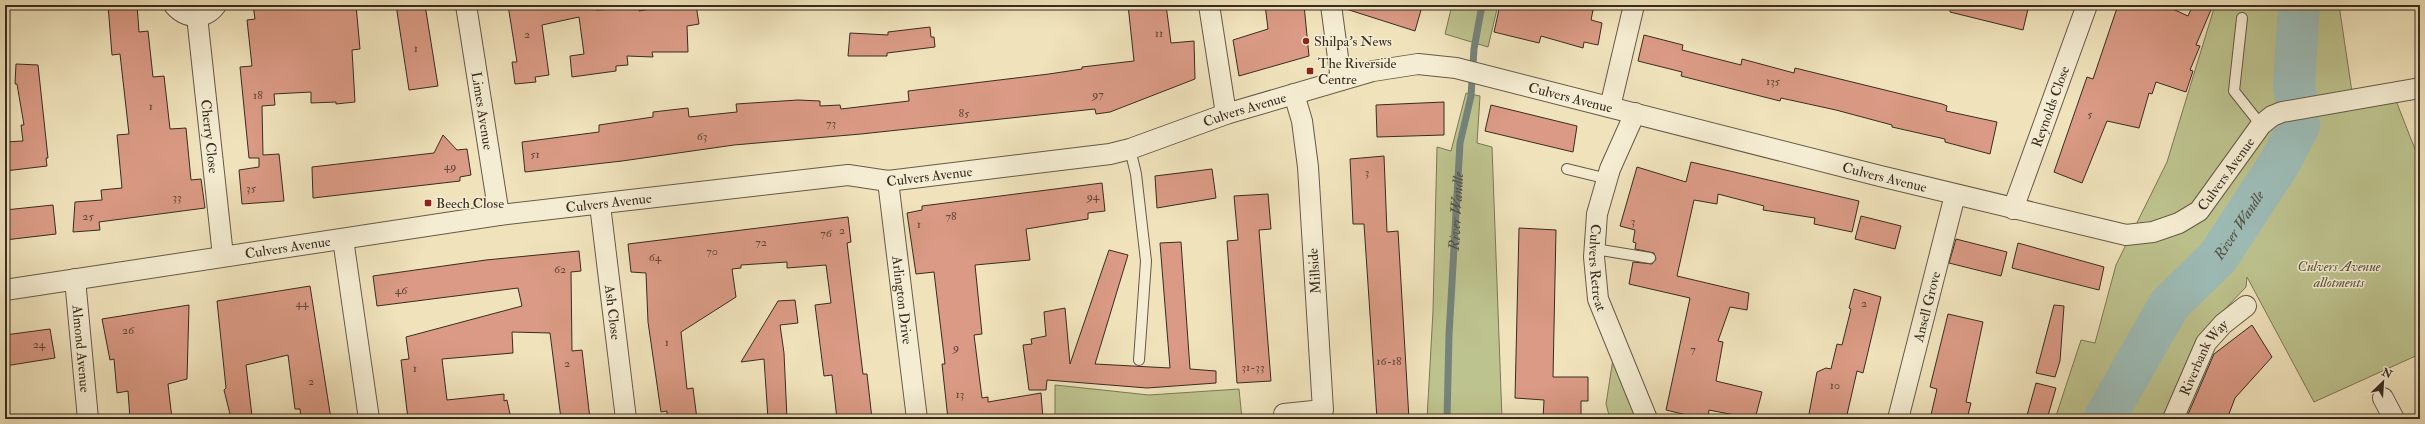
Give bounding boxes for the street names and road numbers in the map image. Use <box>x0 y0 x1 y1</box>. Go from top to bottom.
street label: Reynolds Close <box>2028 64 2073 150</box>
street label: Limes Avenue <box>468 70 497 151</box>
street label: Culvers Avenue <box>1527 79 1615 117</box>
street label: Culvers Avenue <box>1201 89 1288 131</box>
street label: Cherry Close <box>197 99 222 174</box>
street label: Culvers Avenue <box>2194 134 2258 214</box>
street label: Culvers Avenue <box>1841 159 1929 196</box>
street label: Culvers Avenue <box>886 163 973 190</box>
street label: Culvers Avenue <box>565 190 653 216</box>
street label: Culvers Retreat <box>1585 223 1610 314</box>
street label: Culvers Avenue <box>244 233 332 262</box>
street label: Millside <box>1304 247 1325 294</box>
street label: Arlington Drive <box>888 254 916 346</box>
street label: Ansell Grove <box>1910 269 1944 345</box>
street label: Ash Close <box>601 283 624 341</box>
street label: Almond Avenue <box>68 303 94 393</box>
street label: Riverbank Way <box>2176 315 2232 398</box>

